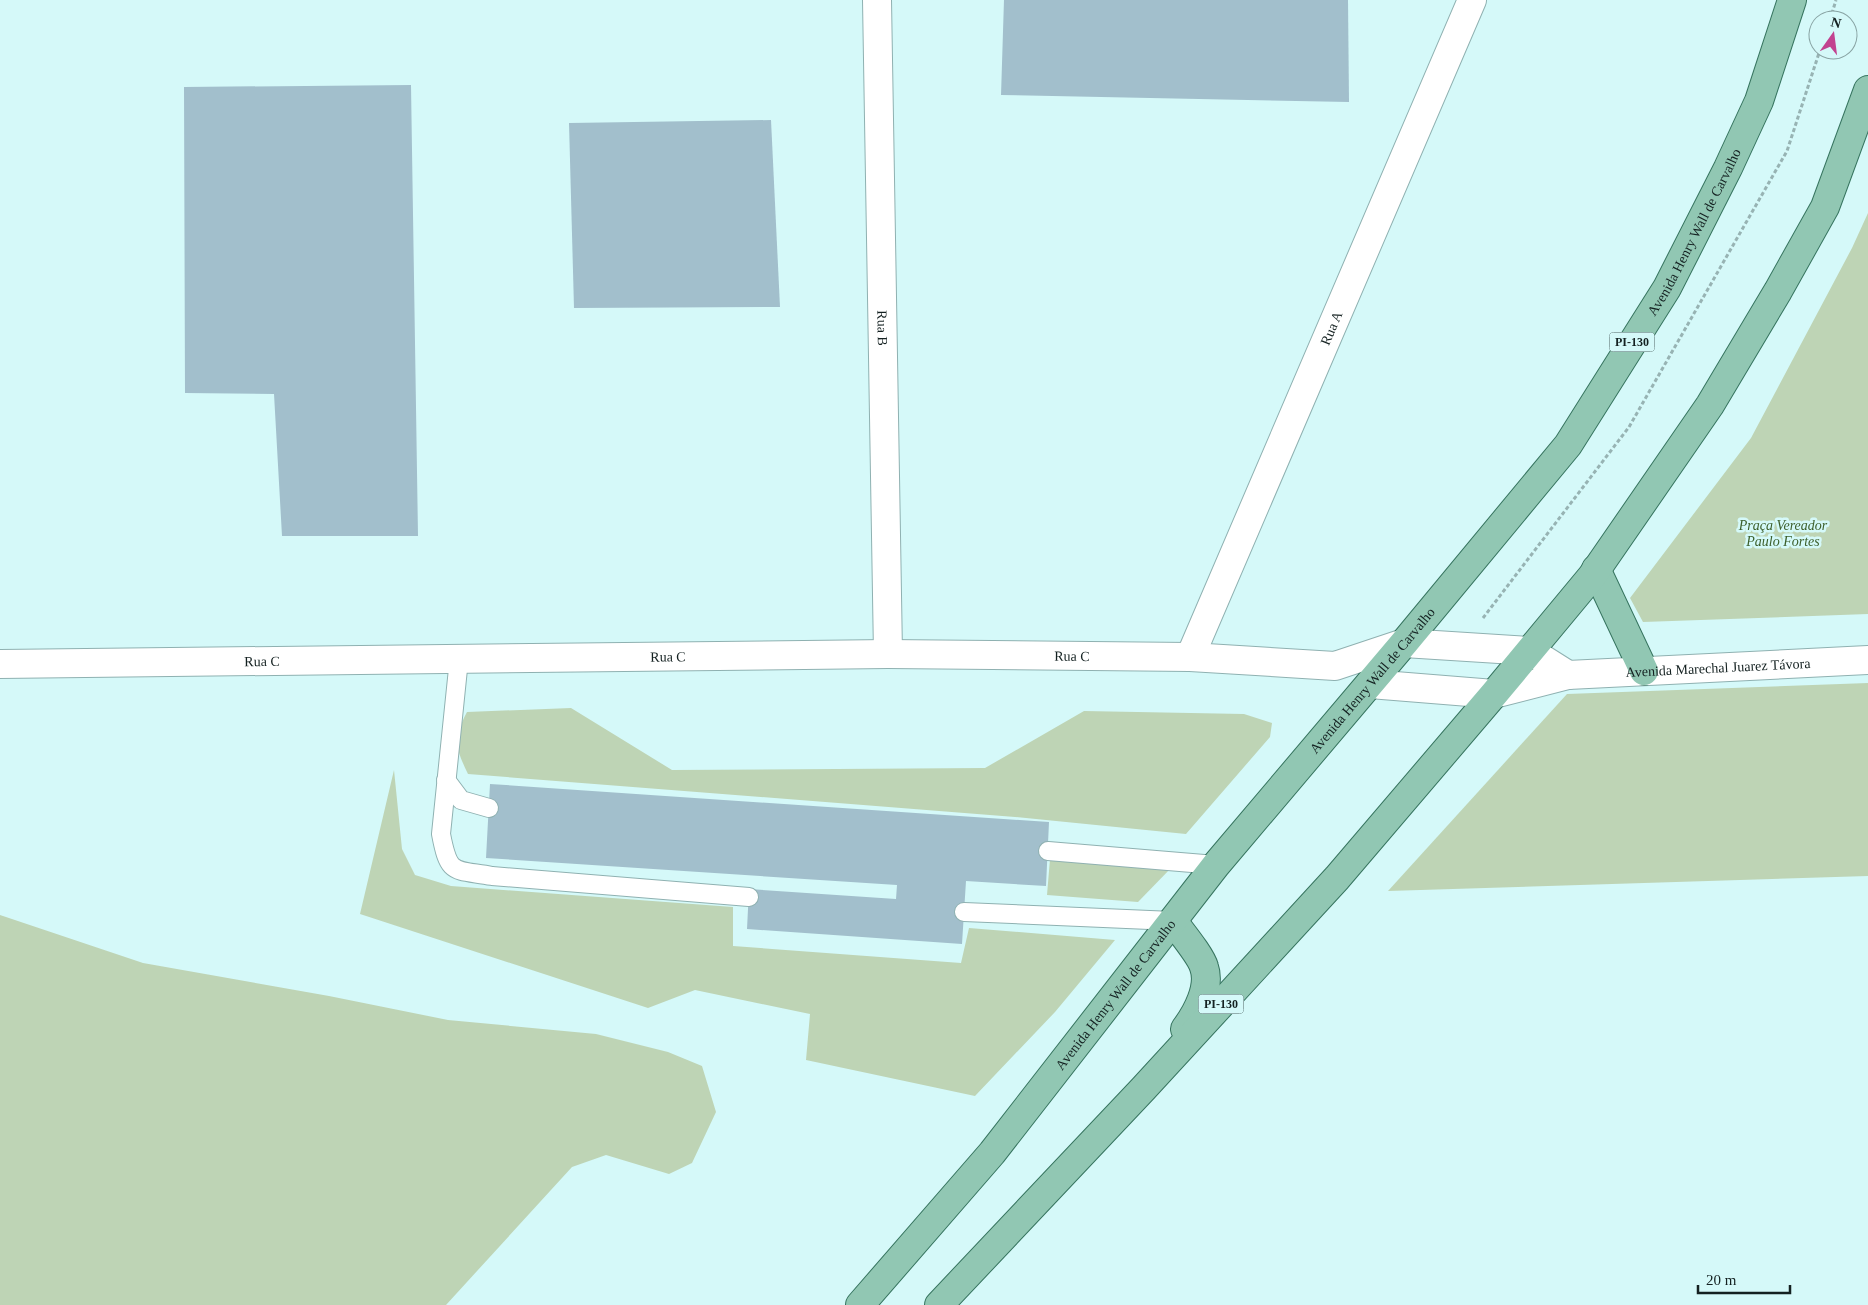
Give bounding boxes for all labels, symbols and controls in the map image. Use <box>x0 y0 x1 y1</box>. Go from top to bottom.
north arrow <box>1808 10 1858 60</box>
text: N <box>1829 14 1843 31</box>
street label: Avenida Henry Wall de Carvalho <box>1645 146 1744 318</box>
street label: Rua A <box>1318 308 1346 347</box>
street label: Rua B <box>874 310 890 346</box>
road number: PI-130 <box>1610 332 1654 352</box>
park label: Praça Vereador Paulo Fortes <box>1738 518 1828 549</box>
street label: Avenida Henry Wall de Carvalho <box>1307 605 1438 757</box>
street label: Rua C <box>650 649 686 665</box>
street label: Rua C <box>1054 649 1090 664</box>
street label: Rua C <box>244 654 280 669</box>
street label: Avenida Marechal Juarez Távora <box>1625 656 1812 680</box>
street label: Avenida Henry Wall de Carvalho <box>1053 917 1179 1073</box>
road number: PI-130 <box>1198 994 1244 1014</box>
scale bar <box>1698 1262 1790 1294</box>
text: 20 m <box>1706 1272 1737 1288</box>

